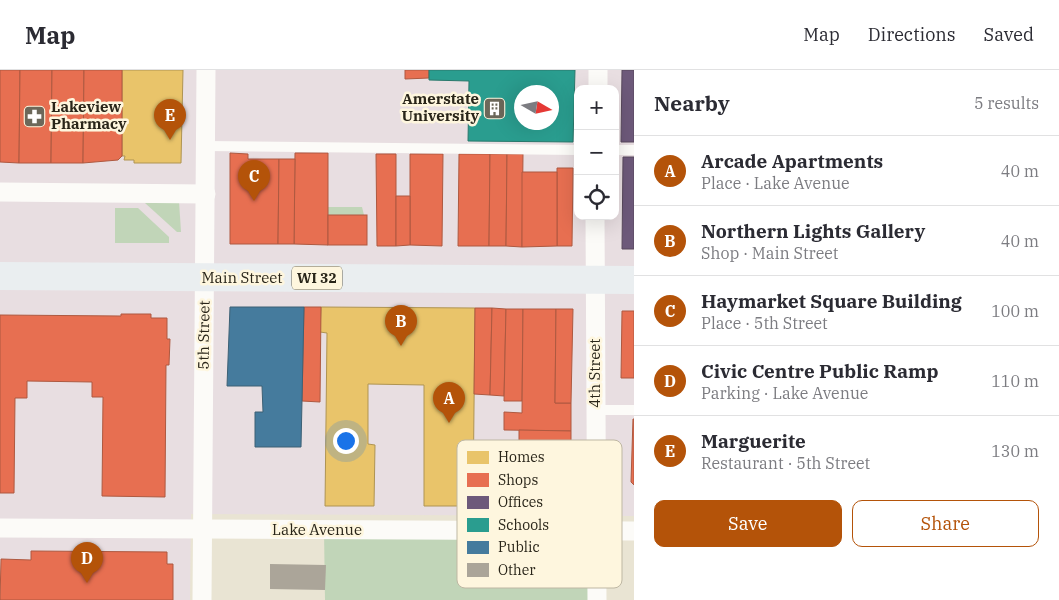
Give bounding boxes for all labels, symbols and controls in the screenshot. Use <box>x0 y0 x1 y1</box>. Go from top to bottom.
text: Map <box>25 19 75 51</box>
text: Map <box>803 23 840 46</box>
text: Directions <box>868 23 956 46</box>
text: Saved <box>984 23 1034 46</box>
north arrow <box>514 85 559 130</box>
map controls <box>574 85 619 220</box>
button: + <box>574 85 619 130</box>
place label: Amerstate University <box>402 89 479 125</box>
text: Nearby <box>654 89 730 117</box>
text: 5 results <box>974 93 1039 113</box>
building icon: Amerstate University <box>483 96 507 120</box>
place label: Lakeview Pharmacy <box>51 97 127 133</box>
pin: E <box>154 99 186 140</box>
pharmacy icon: Lakeview Pharmacy <box>23 104 47 128</box>
button: − <box>574 130 619 175</box>
text: Arcade Apartments <box>701 149 883 173</box>
pin: C <box>238 160 270 201</box>
text: A <box>664 161 676 181</box>
text: 40 m <box>1001 161 1039 181</box>
text: Place · Lake Avenue <box>701 173 850 193</box>
button: locate <box>574 175 619 220</box>
text: Northern Lights Gallery <box>701 219 925 243</box>
text: B <box>664 231 676 251</box>
text: 40 m <box>1001 231 1039 251</box>
text: Shop · Main Street <box>701 243 838 263</box>
road number: WI 32 <box>292 267 342 290</box>
street label: Main Street <box>201 268 283 287</box>
text: Haymarket Square Building <box>701 289 962 313</box>
street label: 5th Street <box>193 300 214 370</box>
text: C <box>665 301 675 321</box>
text: 100 m <box>991 301 1039 321</box>
pin: B <box>385 305 417 346</box>
text: Place · 5th Street <box>701 313 828 333</box>
street label: 4th Street <box>585 338 604 408</box>
text: Civic Centre Public Ramp <box>701 359 939 383</box>
text: D <box>664 371 676 391</box>
text: 110 m <box>991 371 1039 391</box>
pin: A <box>433 382 465 423</box>
text: Parking · Lake Avenue <box>701 383 868 403</box>
your location <box>333 428 359 454</box>
text: Marguerite <box>701 429 806 453</box>
legend <box>457 440 622 588</box>
text: E <box>665 441 675 461</box>
text: 130 m <box>991 441 1039 461</box>
text: Homes <box>498 448 545 466</box>
text: Restaurant · 5th Street <box>701 453 870 473</box>
text: Shops <box>498 471 538 489</box>
text: Offices <box>498 493 543 511</box>
button: Save <box>654 500 842 547</box>
button: Share <box>852 500 1039 547</box>
text: Schools <box>498 516 549 534</box>
street label: Lake Avenue <box>272 520 362 539</box>
text: Public <box>498 538 540 556</box>
pin: D <box>71 542 103 583</box>
text: Other <box>498 561 536 579</box>

